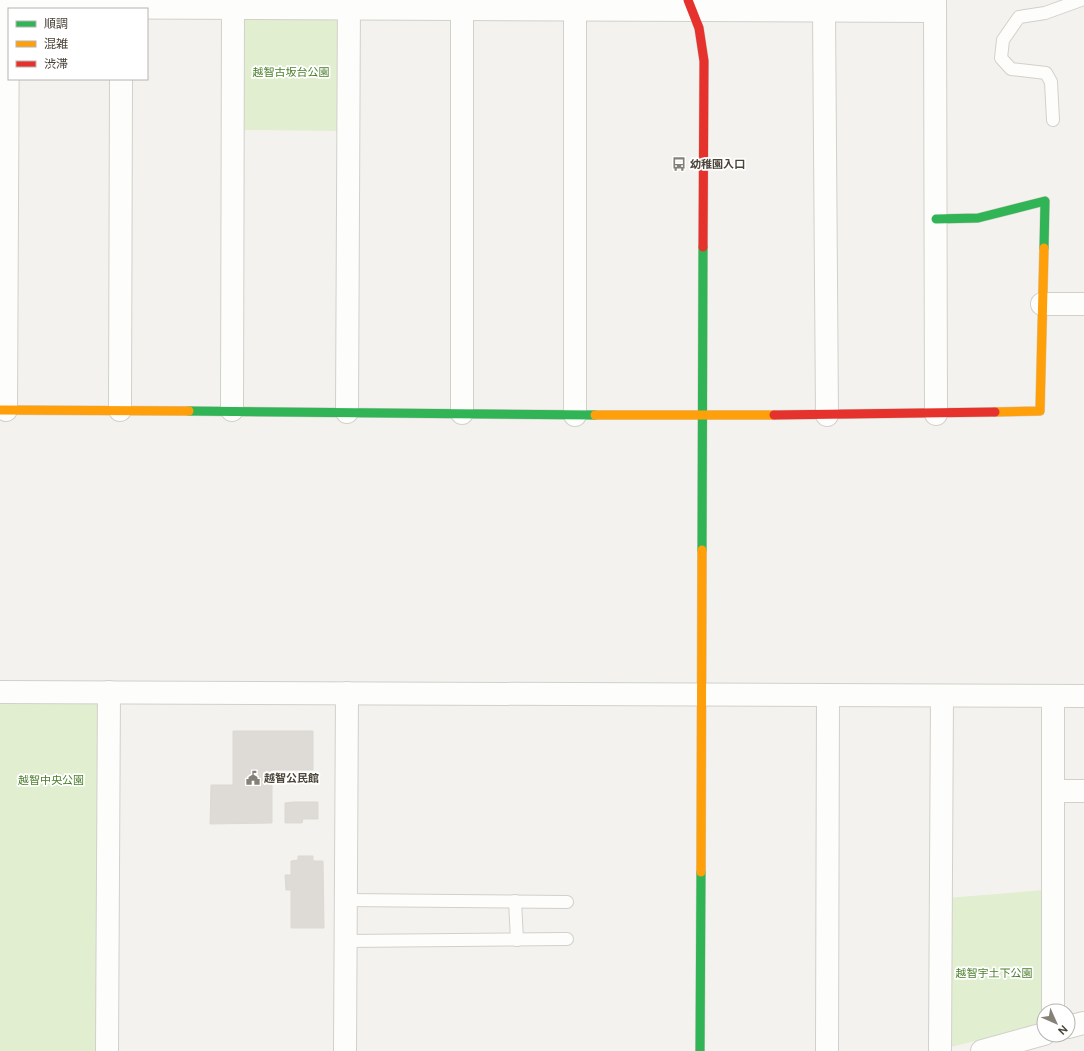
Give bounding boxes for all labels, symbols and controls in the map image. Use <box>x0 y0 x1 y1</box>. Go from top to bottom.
legend <box>8 8 148 80</box>
text: 順調 <box>44 16 68 32</box>
text: 混雑 <box>44 36 68 52</box>
text: 渋滞 <box>44 56 68 72</box>
park label: 越智古坂台公園 <box>253 65 330 79</box>
bus stop icon: 幼稚園入口 <box>671 156 687 172</box>
place label: 幼稚園入口 <box>690 157 745 171</box>
public building icon: 越智公民館 <box>245 770 261 786</box>
place label: 越智公民館 <box>264 771 319 785</box>
park label: 越智中央公園 <box>18 773 84 787</box>
park label: 越智宇土下公園 <box>956 966 1033 980</box>
north arrow <box>1036 1003 1076 1043</box>
text: N <box>1055 1022 1071 1038</box>

